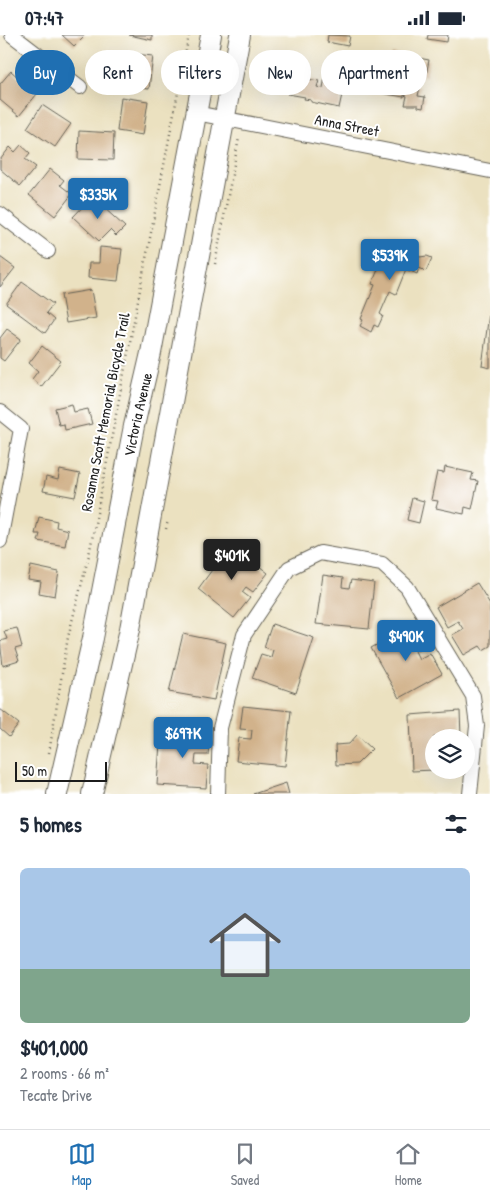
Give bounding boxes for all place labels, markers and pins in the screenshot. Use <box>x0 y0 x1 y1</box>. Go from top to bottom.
pin: $335K <box>63 177 133 220</box>
pin: $539K <box>355 239 425 281</box>
pin: $401K <box>197 539 267 581</box>
pin: $490K <box>371 619 441 662</box>
pin: $697K <box>148 717 218 759</box>

